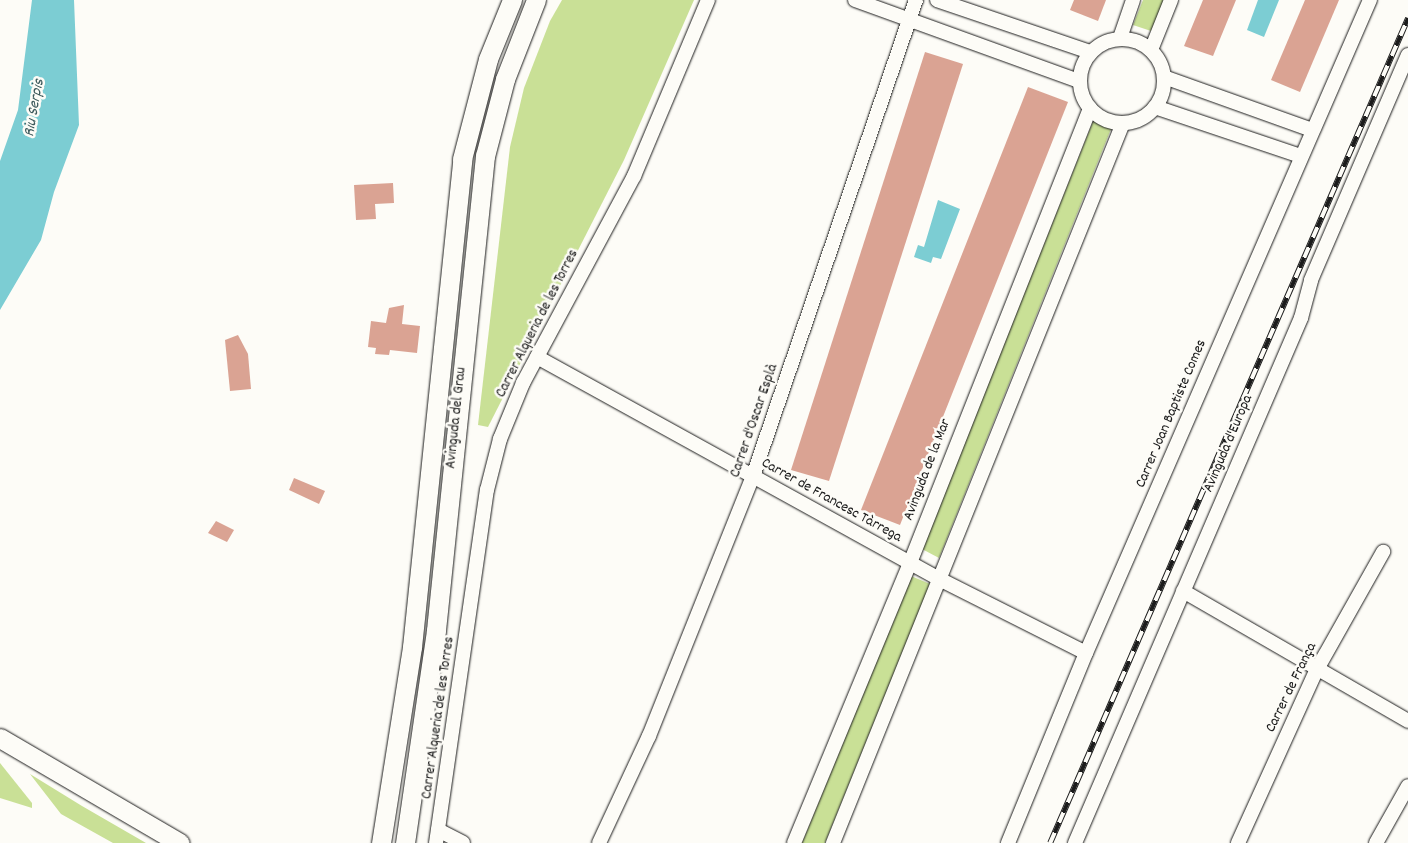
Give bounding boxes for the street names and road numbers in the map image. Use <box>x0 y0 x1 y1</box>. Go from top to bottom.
street label: Carrer Alqueria de les Torres <box>493 247 583 401</box>
street label: Carrer Joan Baptiste Comes <box>1133 337 1211 491</box>
street label: Carrer d'Oscar Esplà <box>727 362 783 480</box>
street label: Avinguda del Grau <box>443 366 471 470</box>
street label: Avinguda d'Europa <box>1200 393 1258 495</box>
street label: Avinguda de la Mar <box>900 417 956 523</box>
street label: Carrer de Francesc Tàrrega <box>758 455 904 547</box>
street label: Carrer Alqueria de les Torres <box>419 636 459 800</box>
street label: Carrer de França <box>1263 640 1321 736</box>

